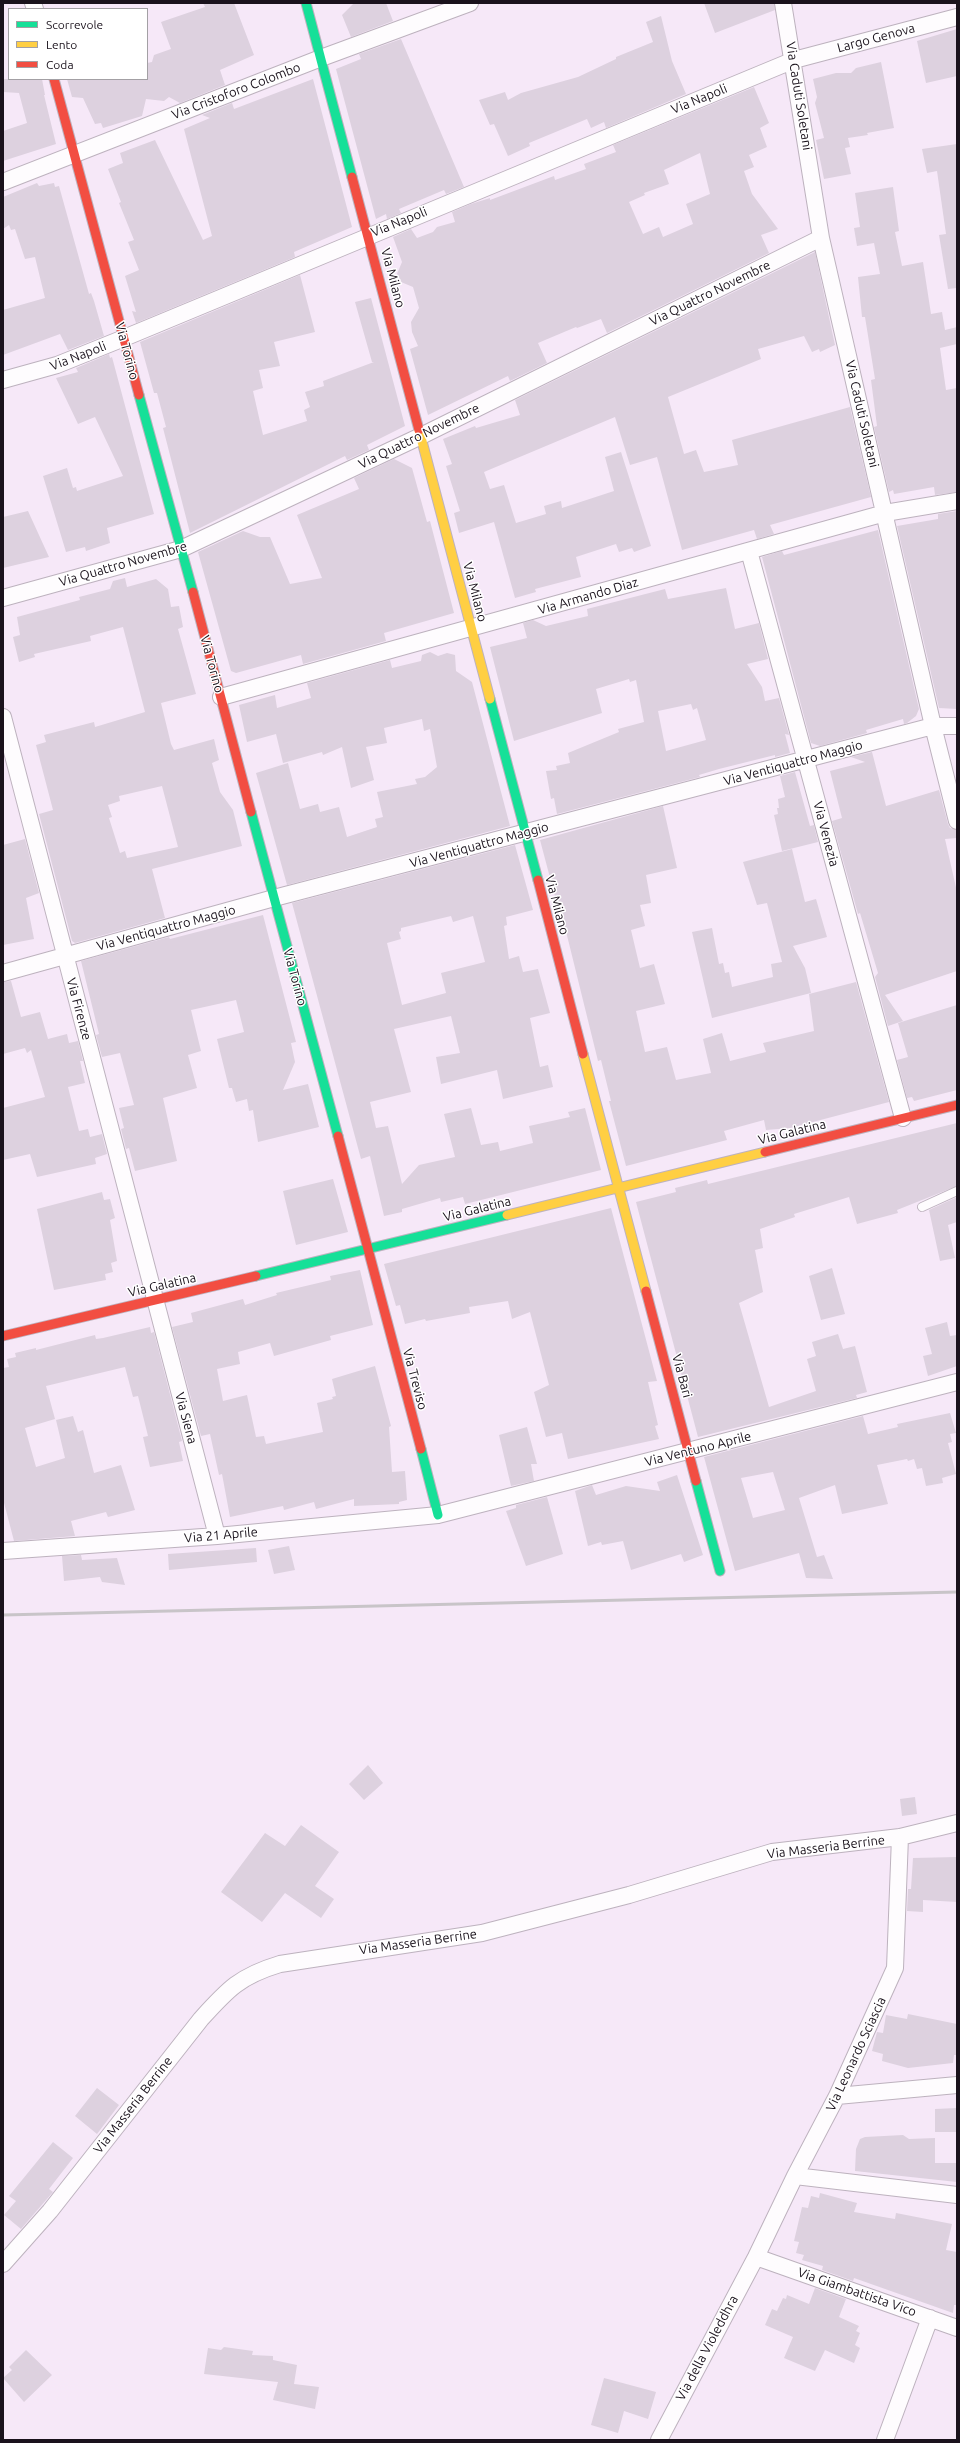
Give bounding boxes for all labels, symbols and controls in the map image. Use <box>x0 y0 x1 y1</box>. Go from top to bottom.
legend <box>8 8 148 80</box>
text: Scorrevole <box>46 18 103 31</box>
street label: Largo Genova <box>835 20 917 56</box>
text: Lento <box>46 38 77 51</box>
street label: Via Caduti Soletani <box>783 41 815 151</box>
text: Coda <box>46 58 74 71</box>
street label: Via Cristoforo Colombo <box>169 59 303 123</box>
street label: Via Napoli <box>669 81 729 117</box>
street label: Via Napoli <box>369 204 429 240</box>
street label: Via Milano <box>378 246 408 310</box>
street label: Via Quattro Novembre <box>647 257 773 329</box>
street label: Via Torino <box>112 321 142 381</box>
street label: Via Napoli <box>48 338 108 374</box>
street label: Via Caduti Soletani <box>842 359 882 469</box>
street label: Via Quattro Novembre <box>356 400 482 472</box>
street label: Via Quattro Novembre <box>57 538 189 590</box>
street label: Via Milano <box>460 560 490 624</box>
street label: Via Armando Diaz <box>536 574 640 618</box>
street label: Via Torino <box>197 634 227 694</box>
street label: Via Ventiquattro Maggio <box>722 737 864 789</box>
street label: Via Venezia <box>810 800 842 868</box>
street label: Via Ventiquattro Maggio <box>408 819 550 871</box>
street label: Via Milano <box>542 873 572 937</box>
street label: Via Ventiquattro Maggio <box>95 902 237 954</box>
street label: Via Torino <box>280 947 310 1007</box>
street label: Via Firenze <box>63 976 95 1042</box>
street label: Via Galatina <box>757 1116 827 1148</box>
street label: Via Galatina <box>442 1193 512 1225</box>
street label: Via Galatina <box>126 1270 198 1300</box>
street label: Via Treviso <box>399 1346 431 1412</box>
street label: Via Bari <box>669 1352 695 1400</box>
street label: Via Siena <box>172 1391 200 1445</box>
street label: Via Ventuno Aprile <box>643 1428 753 1470</box>
street label: Via 21 Aprile <box>184 1524 258 1546</box>
street label: Via Masseria Berrine <box>766 1832 886 1862</box>
street label: Via Masseria Berrine <box>358 1926 478 1958</box>
street label: Via Leonardo Sciascia <box>823 1994 889 2114</box>
street label: Via Masseria Berrine <box>90 2053 176 2157</box>
street label: Via Giambattista Vico <box>796 2264 918 2320</box>
street label: Via della Violeddhra <box>673 2293 741 2403</box>

